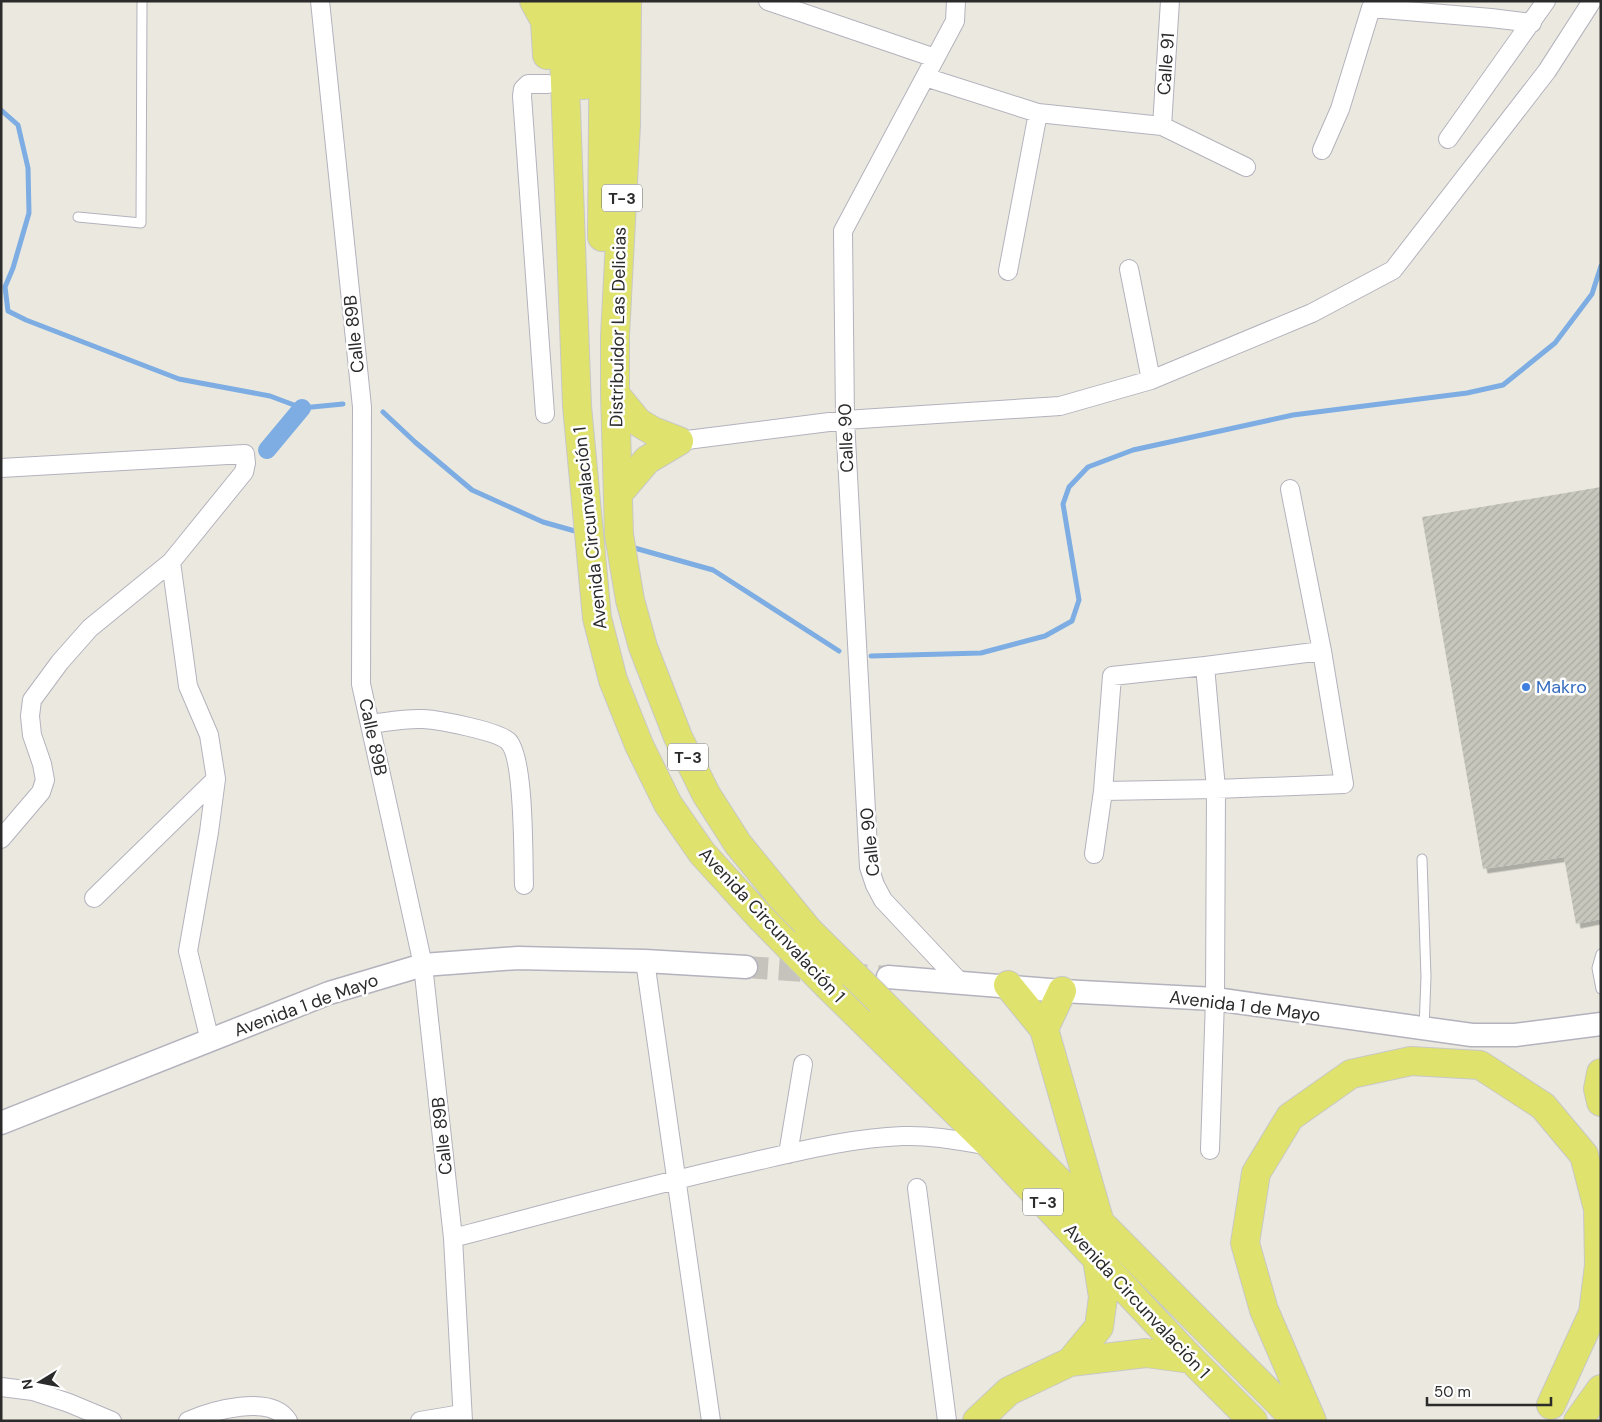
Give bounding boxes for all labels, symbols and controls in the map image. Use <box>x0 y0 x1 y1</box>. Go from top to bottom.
street label: Calle 91 <box>1152 32 1180 96</box>
road number: T-3 <box>602 184 642 212</box>
street label: Distribuidor Las Delicias <box>604 227 632 427</box>
street label: Calle 89B <box>338 294 370 374</box>
street label: Calle 90 <box>833 403 859 473</box>
street label: Avenida Circunvalación 1 <box>567 425 613 631</box>
place label: Makro <box>1536 675 1587 699</box>
marker: Makro <box>1520 681 1532 693</box>
street label: Calle 89B <box>353 696 393 778</box>
road number: T-3 <box>668 744 708 770</box>
street label: Calle 90 <box>854 806 886 878</box>
street label: Avenida Circunvalación 1 <box>694 842 850 1008</box>
street label: Avenida 1 de Mayo <box>230 968 382 1042</box>
street label: Avenida 1 de Mayo <box>1168 985 1322 1027</box>
street label: Calle 89B <box>426 1096 458 1176</box>
road number: T-3 <box>1023 1188 1063 1216</box>
street label: Avenida Circunvalación 1 <box>1059 1218 1215 1384</box>
north arrow <box>15 1357 65 1407</box>
scale bar <box>1427 1374 1551 1406</box>
text: N <box>17 1378 37 1391</box>
text: 50 m <box>1434 1382 1471 1402</box>

